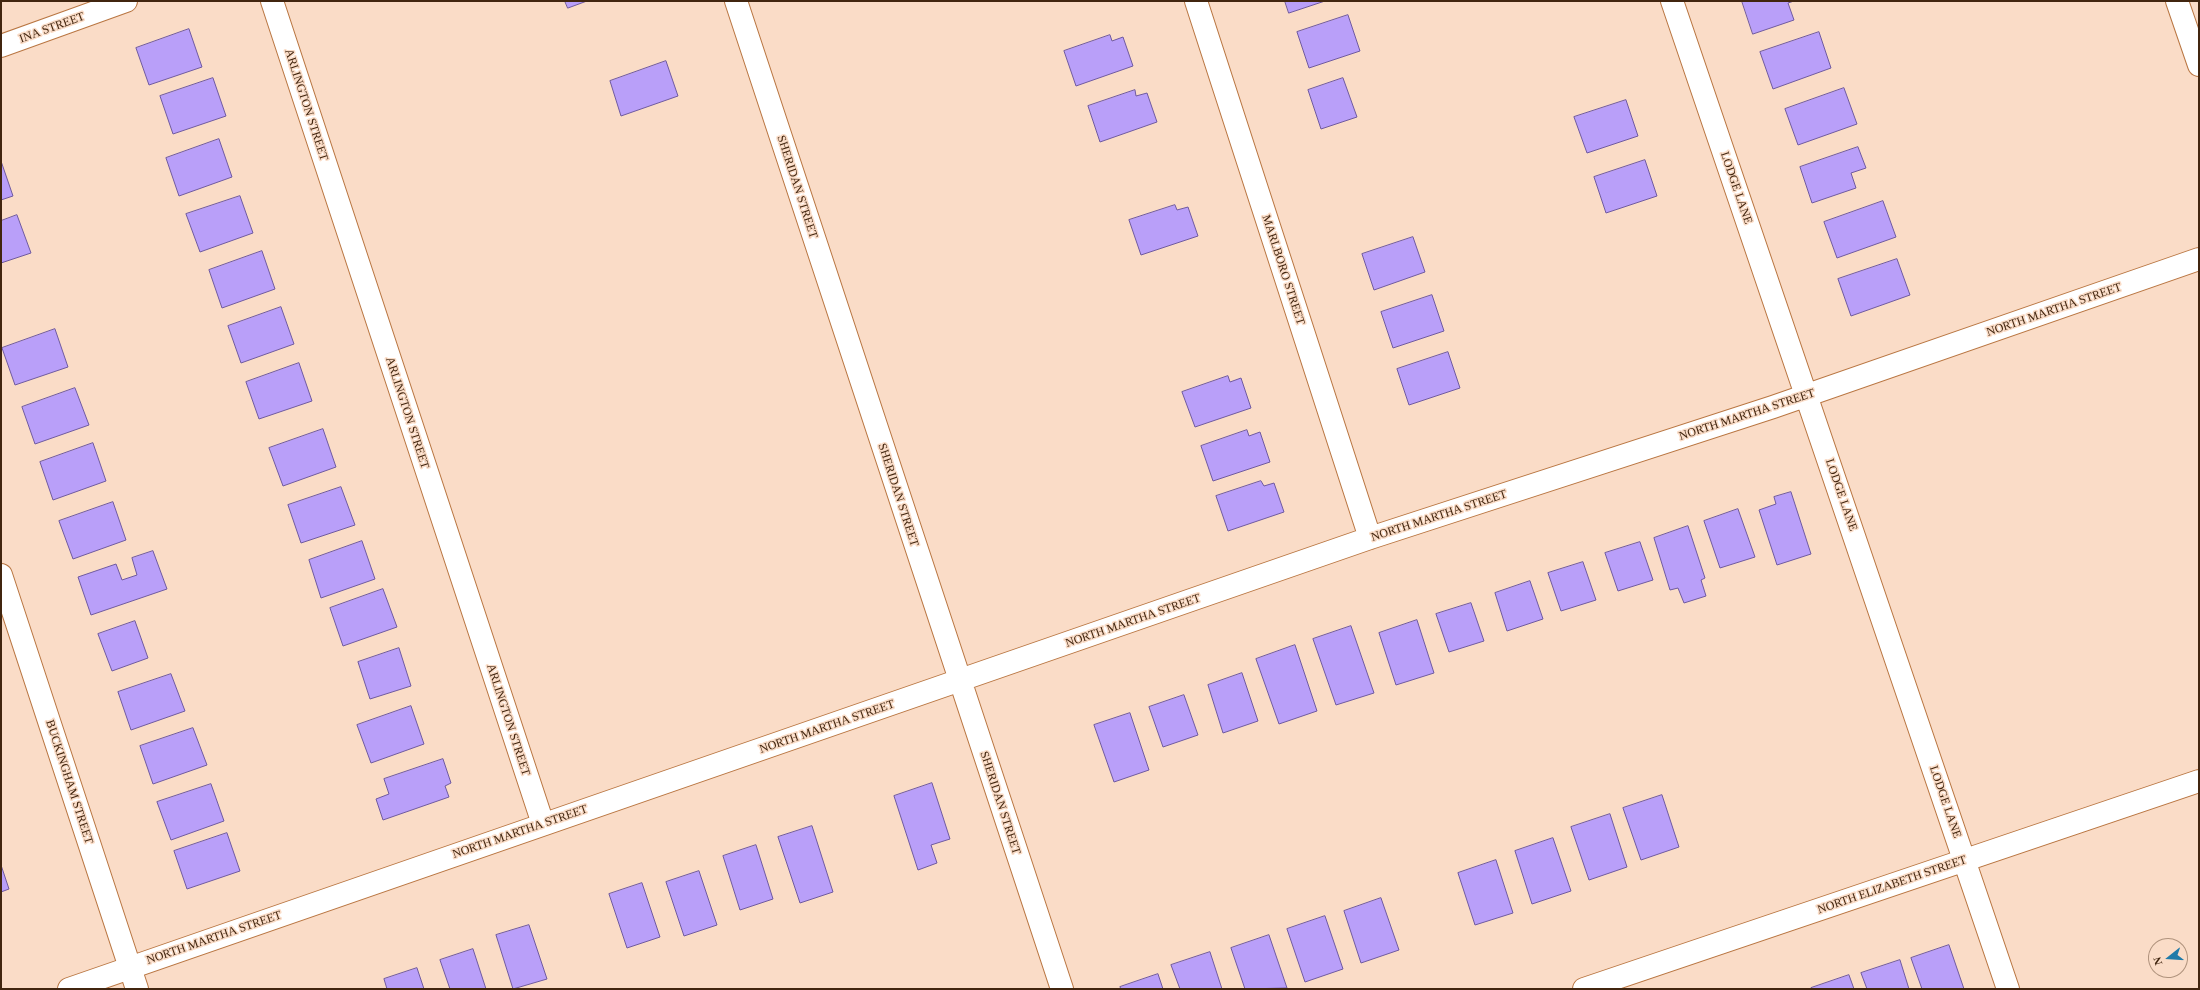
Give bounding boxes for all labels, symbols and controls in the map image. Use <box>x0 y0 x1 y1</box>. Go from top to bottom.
street label: INA STREET <box>17 10 87 46</box>
street label: ARLINGTON STREET <box>281 47 331 163</box>
street label: SHERIDAN STREET <box>774 134 820 240</box>
street label: LODGE LANE <box>1717 150 1755 226</box>
street label: MARLBORO STREET <box>1258 213 1308 327</box>
street label: NORTH MARTHA STREET <box>1985 280 2123 340</box>
street label: ARLINGTON STREET <box>382 355 432 471</box>
street label: NORTH MARTHA STREET <box>1677 386 1817 444</box>
street label: SHERIDAN STREET <box>875 442 921 548</box>
street label: LODGE LANE <box>1822 457 1860 533</box>
street label: NORTH MARTHA STREET <box>1369 487 1509 545</box>
street label: NORTH MARTHA STREET <box>1064 591 1202 651</box>
street label: ARLINGTON STREET <box>483 662 533 778</box>
street label: NORTH MARTHA STREET <box>758 697 896 757</box>
street label: BUCKINGHAM STREET <box>42 718 96 846</box>
street label: SHERIDAN STREET <box>977 750 1023 856</box>
street label: LODGE LANE <box>1926 764 1964 840</box>
street label: NORTH MARTHA STREET <box>451 802 589 862</box>
street label: NORTH ELIZABETH STREET <box>1816 853 1968 917</box>
street label: NORTH MARTHA STREET <box>145 908 283 968</box>
north arrow <box>2148 938 2188 978</box>
text: N <box>2151 956 2164 967</box>

